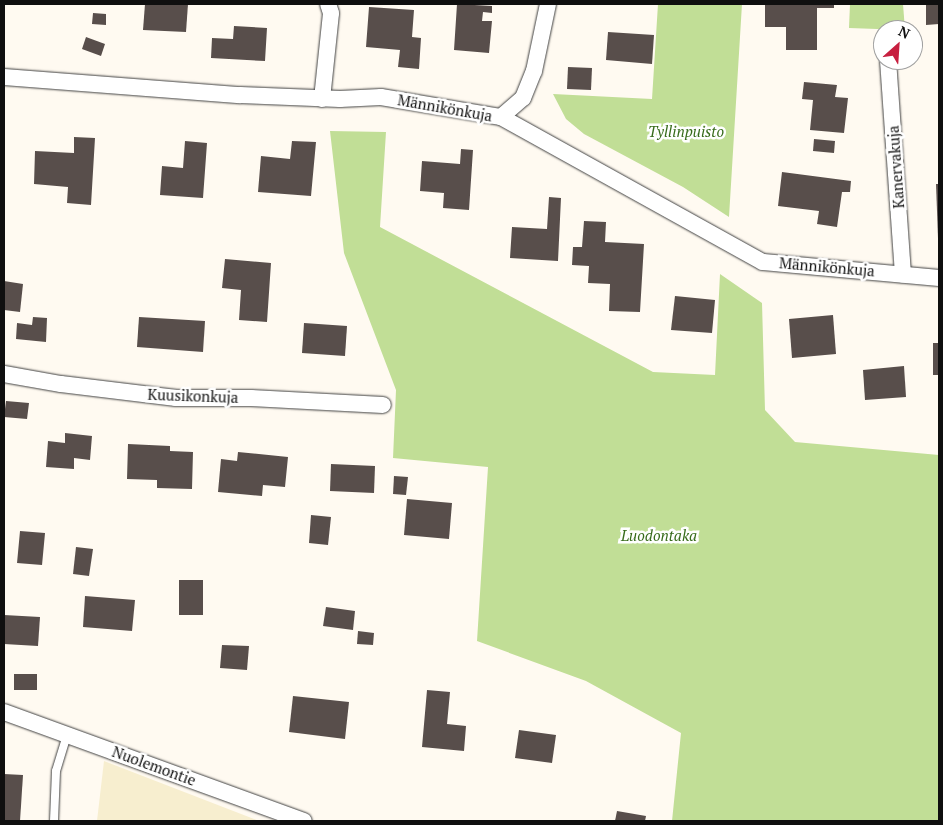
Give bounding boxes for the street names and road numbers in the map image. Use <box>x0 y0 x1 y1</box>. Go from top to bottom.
street label: Männikönkuja <box>396 91 494 125</box>
street label: Kanervakuja <box>884 125 908 209</box>
street label: Männikönkuja <box>778 254 876 280</box>
street label: Kuusikonkuja <box>147 385 239 407</box>
street label: Nuolemontie <box>110 743 198 789</box>

